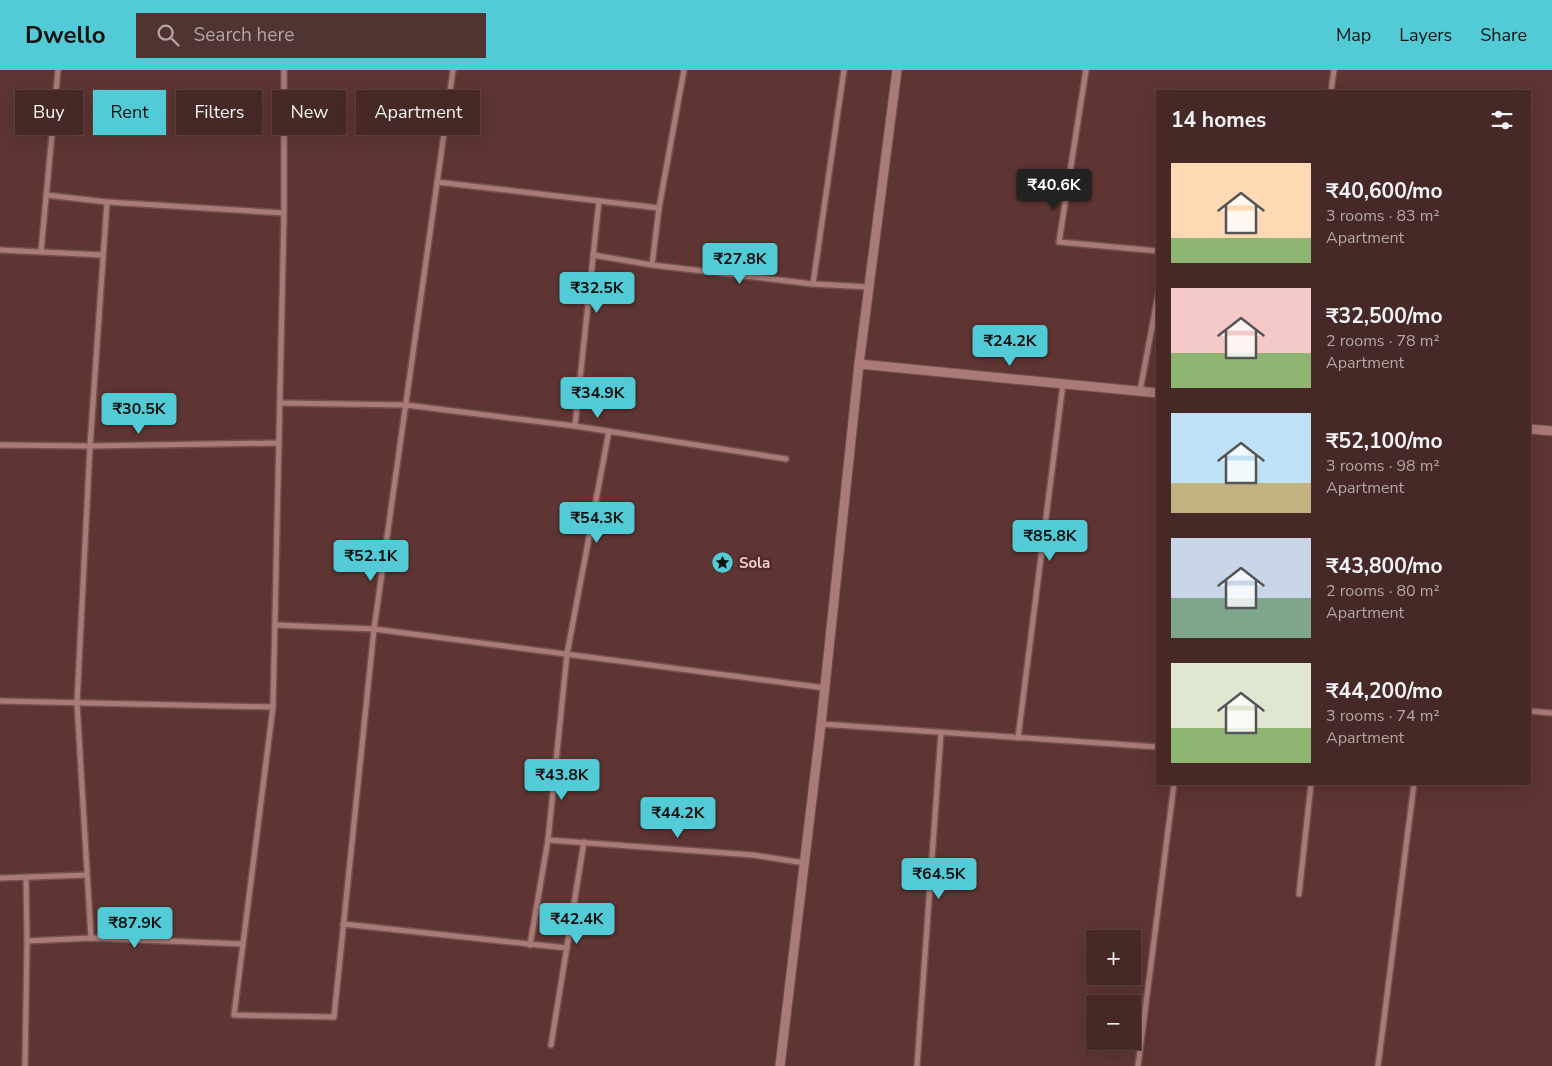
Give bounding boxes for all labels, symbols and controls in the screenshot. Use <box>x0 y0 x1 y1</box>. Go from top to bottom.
search box <box>136 13 486 58</box>
text: Dwello <box>25 19 106 51</box>
icon: search <box>154 21 182 49</box>
text: Search here <box>194 22 294 48</box>
text: Map <box>1336 23 1371 47</box>
text: Layers <box>1399 23 1452 47</box>
text: Share <box>1480 23 1527 47</box>
chip: Buy <box>15 90 83 135</box>
chip: Rent <box>93 90 166 135</box>
chip: Filters <box>176 90 262 135</box>
chip: New <box>272 90 346 135</box>
chip: Apartment <box>356 90 480 135</box>
text: 14 homes <box>1171 106 1266 134</box>
icon: filters <box>1488 106 1516 134</box>
pin: ₹40.6K <box>1013 168 1095 211</box>
text: ₹40.6K <box>1028 174 1081 196</box>
text: ₹40,600/mo <box>1326 177 1443 205</box>
icon: home <box>1211 183 1271 243</box>
text: 3 rooms · 83 m² <box>1326 205 1439 227</box>
text: Apartment <box>1326 227 1404 249</box>
pin: ₹27.8K <box>699 242 781 285</box>
text: ₹27.8K <box>714 248 767 270</box>
pin: ₹32.5K <box>556 272 638 314</box>
text: ₹32.5K <box>571 277 624 299</box>
text: ₹32,500/mo <box>1326 302 1443 330</box>
icon: home <box>1211 308 1271 368</box>
pin: ₹24.2K <box>969 324 1051 367</box>
text: ₹24.2K <box>984 330 1037 352</box>
text: 2 rooms · 78 m² <box>1326 330 1439 352</box>
text: Apartment <box>1326 352 1404 374</box>
pin: ₹34.9K <box>557 376 639 419</box>
text: ₹34.9K <box>572 382 625 404</box>
pin: ₹30.5K <box>98 392 180 435</box>
text: ₹30.5K <box>113 398 166 420</box>
text: ₹52,100/mo <box>1326 427 1443 455</box>
icon: home <box>1211 433 1271 493</box>
text: 3 rooms · 98 m² <box>1326 455 1439 477</box>
text: Apartment <box>1326 477 1404 499</box>
pin: ₹54.3K <box>556 502 638 544</box>
text: ₹54.3K <box>571 507 624 529</box>
pin: ₹85.8K <box>1009 520 1091 562</box>
text: ₹85.8K <box>1024 525 1077 547</box>
pin: ₹52.1K <box>330 540 412 582</box>
text: ₹52.1K <box>345 545 398 567</box>
place icon: Sola <box>711 551 735 575</box>
text: ₹43,800/mo <box>1326 552 1443 580</box>
place label: Sola <box>739 553 770 573</box>
icon: home <box>1211 558 1271 618</box>
text: 2 rooms · 80 m² <box>1326 580 1439 602</box>
text: Apartment <box>1326 602 1404 624</box>
text: ₹44,200/mo <box>1326 677 1443 705</box>
icon: home <box>1211 683 1271 743</box>
text: 3 rooms · 74 m² <box>1326 705 1439 727</box>
text: Apartment <box>1326 727 1404 749</box>
pin: ₹43.8K <box>521 758 603 801</box>
text: ₹43.8K <box>536 764 589 786</box>
pin: ₹44.2K <box>637 796 719 839</box>
text: ₹44.2K <box>652 802 705 824</box>
pin: ₹64.5K <box>898 858 980 900</box>
text: ₹64.5K <box>913 863 966 885</box>
pin: ₹42.4K <box>536 902 618 945</box>
pin: ₹87.9K <box>94 906 176 949</box>
text: ₹42.4K <box>551 908 604 930</box>
text: ₹87.9K <box>109 912 162 934</box>
map controls <box>1086 930 1141 1050</box>
button: + <box>1086 930 1141 985</box>
button: − <box>1086 995 1141 1050</box>

